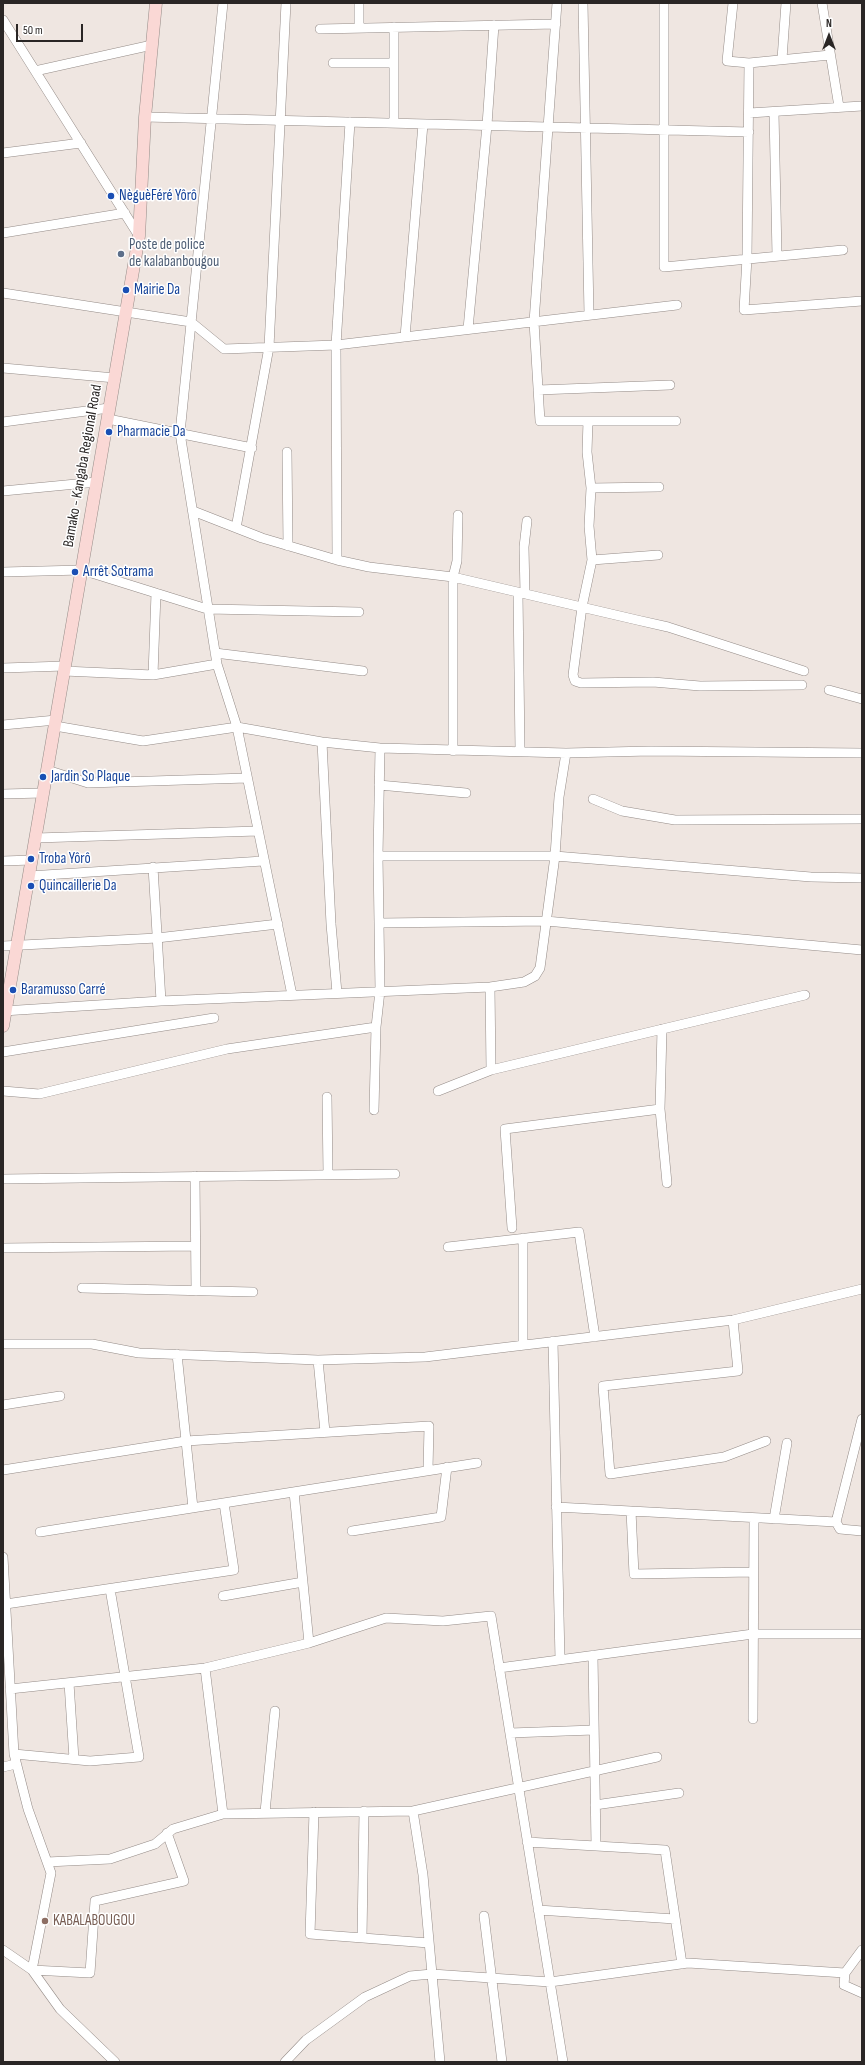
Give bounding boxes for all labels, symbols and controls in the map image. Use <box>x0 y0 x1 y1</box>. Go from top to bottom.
scale bar <box>18 16 85 42</box>
north arrow <box>809 16 849 56</box>
text: N <box>826 17 832 30</box>
text: 50 m <box>23 23 43 38</box>
place label: NèguèFéré Yôrô <box>119 187 197 205</box>
marker: NèguèFéré Yôrô <box>106 191 116 201</box>
place label: Poste de police de kalabanbougou <box>129 236 219 271</box>
marker: Poste de police de kalabanbougou <box>116 249 126 259</box>
place label: Mairie Da <box>134 281 180 299</box>
marker: Mairie Da <box>121 285 131 295</box>
street label: Bamako - Kangaba Regional Road <box>60 383 106 549</box>
place label: Pharmacie Da <box>117 423 185 441</box>
marker: Pharmacie Da <box>104 427 114 437</box>
place label: Arrêt Sotrama <box>83 563 153 581</box>
marker: Arrêt Sotrama <box>70 567 80 577</box>
place label: Jardin So Plaque <box>51 768 130 786</box>
marker: Jardin So Plaque <box>38 772 48 782</box>
place label: Troba Yôrô <box>39 850 91 868</box>
marker: Troba Yôrô <box>26 854 36 864</box>
place label: Quincaillerie Da <box>39 877 116 895</box>
marker: Quincaillerie Da <box>26 881 36 891</box>
place label: Baramusso Carré <box>21 981 106 999</box>
marker: Baramusso Carré <box>8 985 18 995</box>
place label: KABALABOUGOU <box>53 1912 135 1930</box>
marker: KABALABOUGOU <box>40 1916 50 1926</box>

